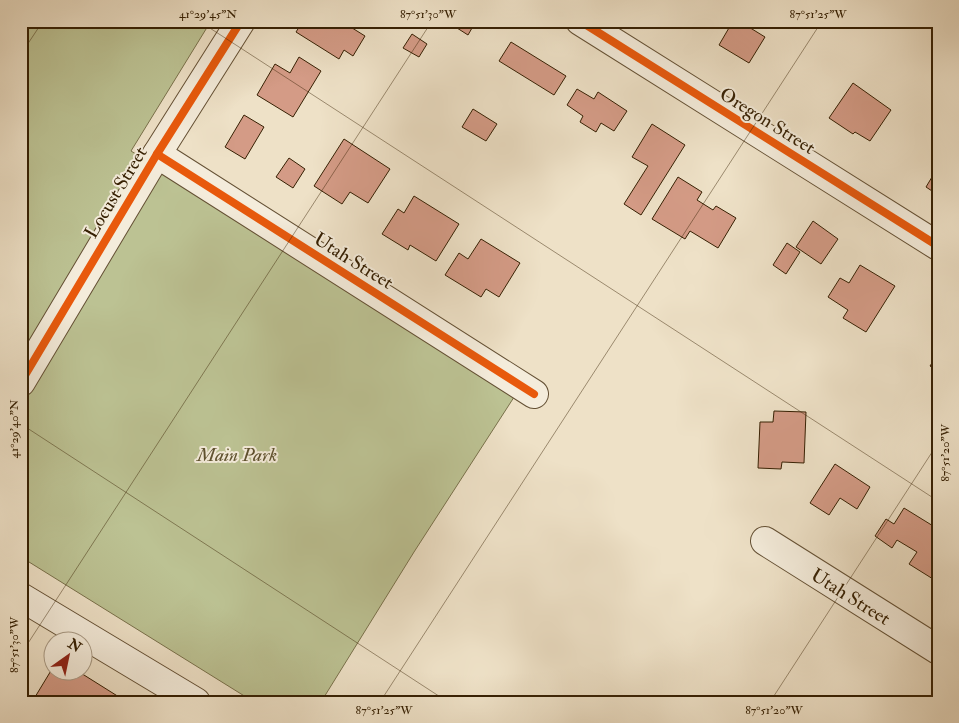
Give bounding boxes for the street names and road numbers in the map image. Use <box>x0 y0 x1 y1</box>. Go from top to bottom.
street label: Oregon Street <box>715 82 820 160</box>
street label: Locust Street <box>79 142 153 243</box>
street label: Utah Street <box>309 227 398 295</box>
street label: Utah Street <box>806 563 895 631</box>

